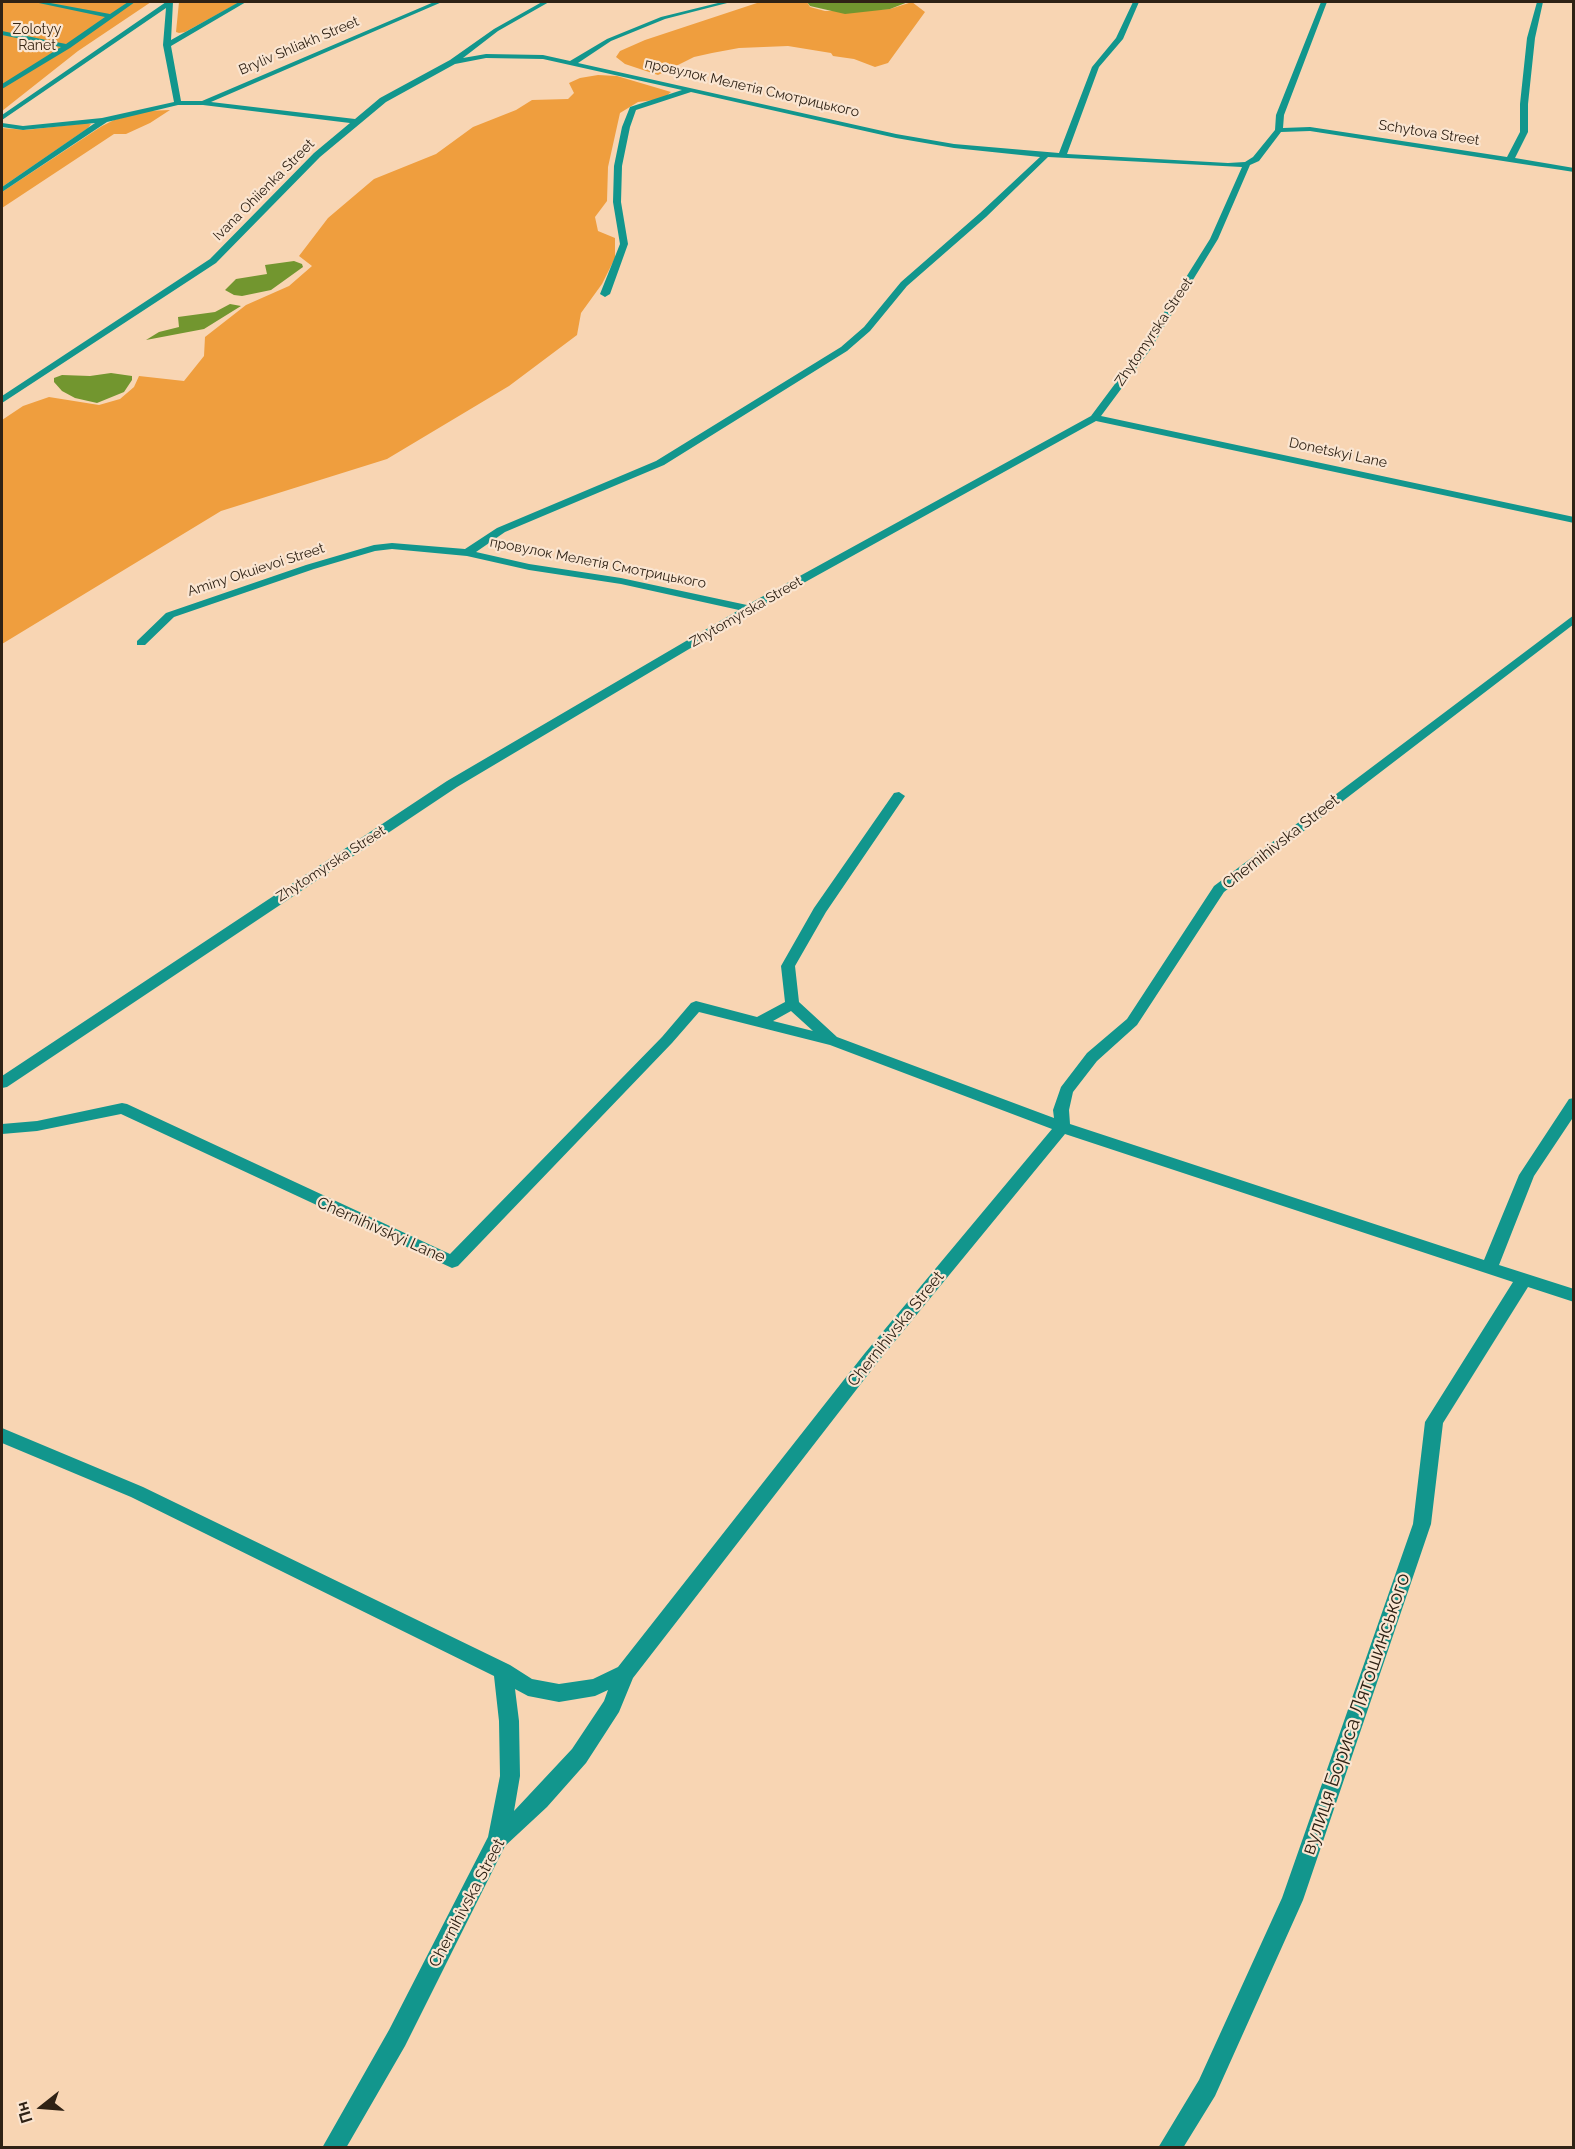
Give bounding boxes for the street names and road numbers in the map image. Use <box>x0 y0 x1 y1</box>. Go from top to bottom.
street label: Bryliv Shliakh Street <box>236 13 362 79</box>
street label: провулок Мелетія Смотрицького <box>643 55 861 121</box>
street label: Schytova Street <box>1377 117 1481 149</box>
street label: Ivana Ohiienka Street <box>210 136 318 244</box>
street label: Zhytomyrska Street <box>1112 275 1196 389</box>
street label: Donetskyi Lane <box>1287 434 1389 472</box>
street label: провулок Мелетія Смотрицького <box>489 534 707 592</box>
street label: Aminy Okuievoi Street <box>185 540 327 600</box>
street label: Zhytomyrska Street <box>687 573 805 651</box>
street label: Chernihivska Street <box>1219 791 1343 893</box>
street label: Zhytomyrska Street <box>273 822 389 906</box>
street label: Chernihivskyi Lane <box>314 1193 448 1267</box>
street label: Chernihivska Street <box>844 1268 948 1390</box>
street label: вулиця Бориса Лятошинського <box>1296 1570 1416 1858</box>
street label: Chernihivska Street <box>425 1836 509 1970</box>

